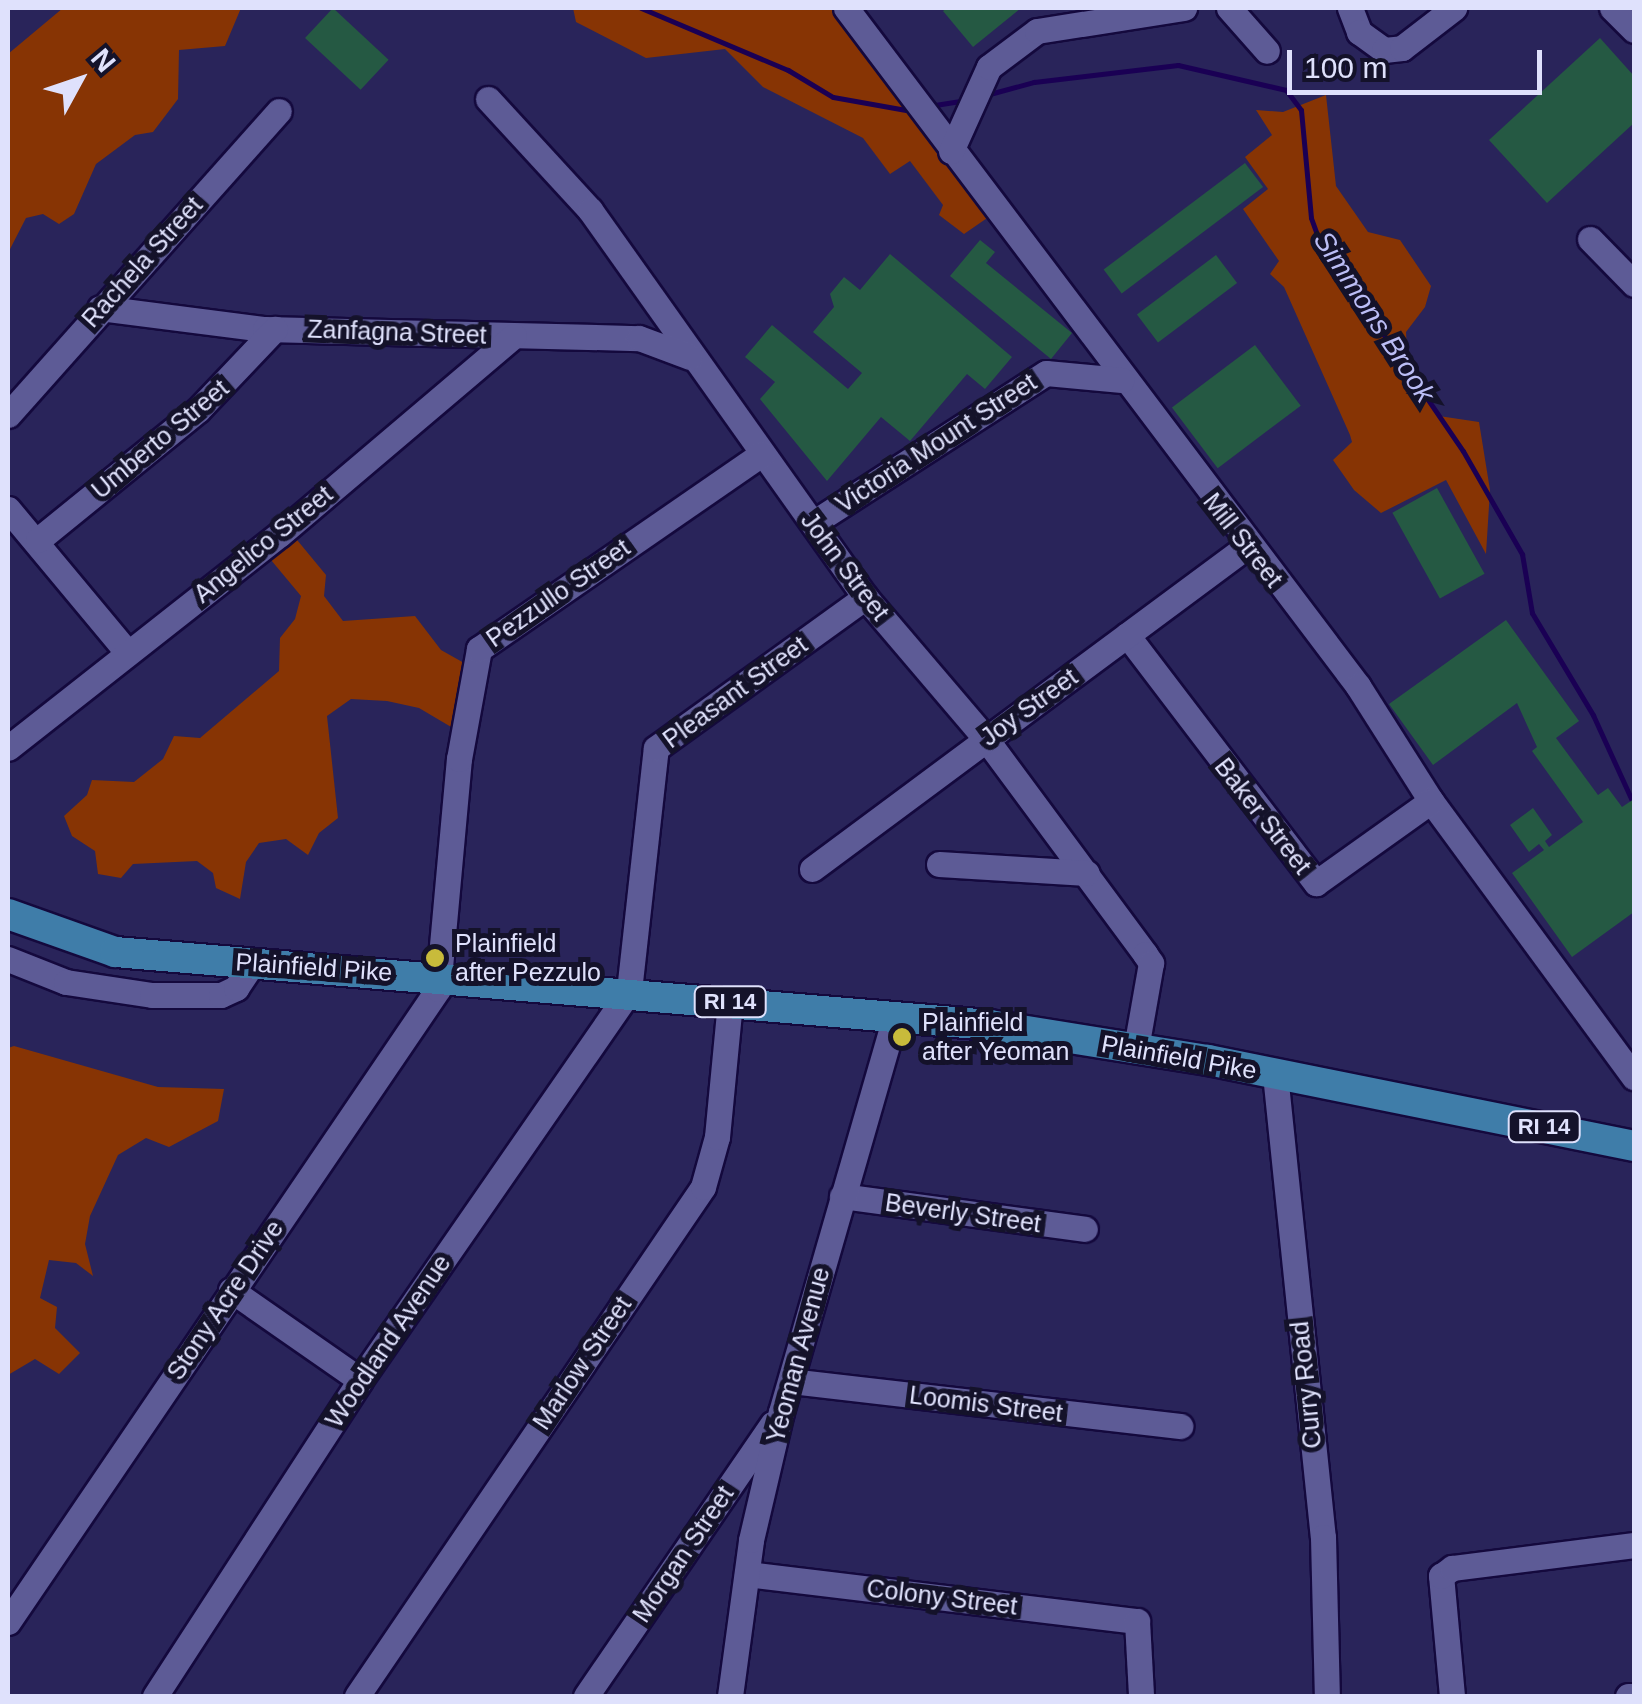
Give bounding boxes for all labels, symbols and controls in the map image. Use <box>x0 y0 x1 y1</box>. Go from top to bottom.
north arrow <box>30 30 130 130</box>
scale bar <box>1292 30 1547 92</box>
text: N <box>85 43 122 78</box>
text: 100 m <box>1304 51 1387 84</box>
street label: Rachela Street <box>76 191 208 333</box>
water label: Simmons Brook <box>1306 225 1442 409</box>
street label: Zanfagna Street <box>307 314 487 350</box>
street label: Victoria Mount Street <box>830 367 1042 519</box>
street label: Umberto Street <box>85 373 235 505</box>
street label: Angelico Street <box>188 479 338 609</box>
street label: Mill Street <box>1197 487 1289 593</box>
street label: John Street <box>795 506 895 626</box>
street label: Pezzullo Street <box>481 532 635 654</box>
street label: Pleasant Street <box>657 630 813 754</box>
street label: Joy Street <box>975 662 1083 752</box>
street label: Baker Street <box>1208 752 1318 880</box>
place label: Plainfield after Pezzulo <box>455 929 601 988</box>
street label: Plainfield Pike <box>235 947 393 987</box>
marker: Plainfield after Pezzulo <box>424 947 446 969</box>
road number: RI 14 <box>692 985 768 1019</box>
place label: Plainfield after Yeoman <box>922 1008 1070 1067</box>
marker: Plainfield after Yeoman <box>891 1026 913 1048</box>
street label: Plainfield Pike <box>1099 1029 1259 1085</box>
road number: RI 14 <box>1506 1110 1582 1144</box>
street label: Beverly Street <box>883 1187 1043 1239</box>
street label: Stony Acre Drive <box>160 1214 290 1386</box>
street label: Woodland Avenue <box>319 1248 457 1434</box>
street label: Yeoman Avenue <box>760 1263 836 1447</box>
street label: Marlow Street <box>526 1291 638 1435</box>
street label: Curry Road <box>1284 1320 1328 1450</box>
street label: Loomis Street <box>908 1380 1064 1428</box>
street label: Morgan Street <box>626 1480 740 1628</box>
street label: Colony Street <box>865 1573 1019 1621</box>

